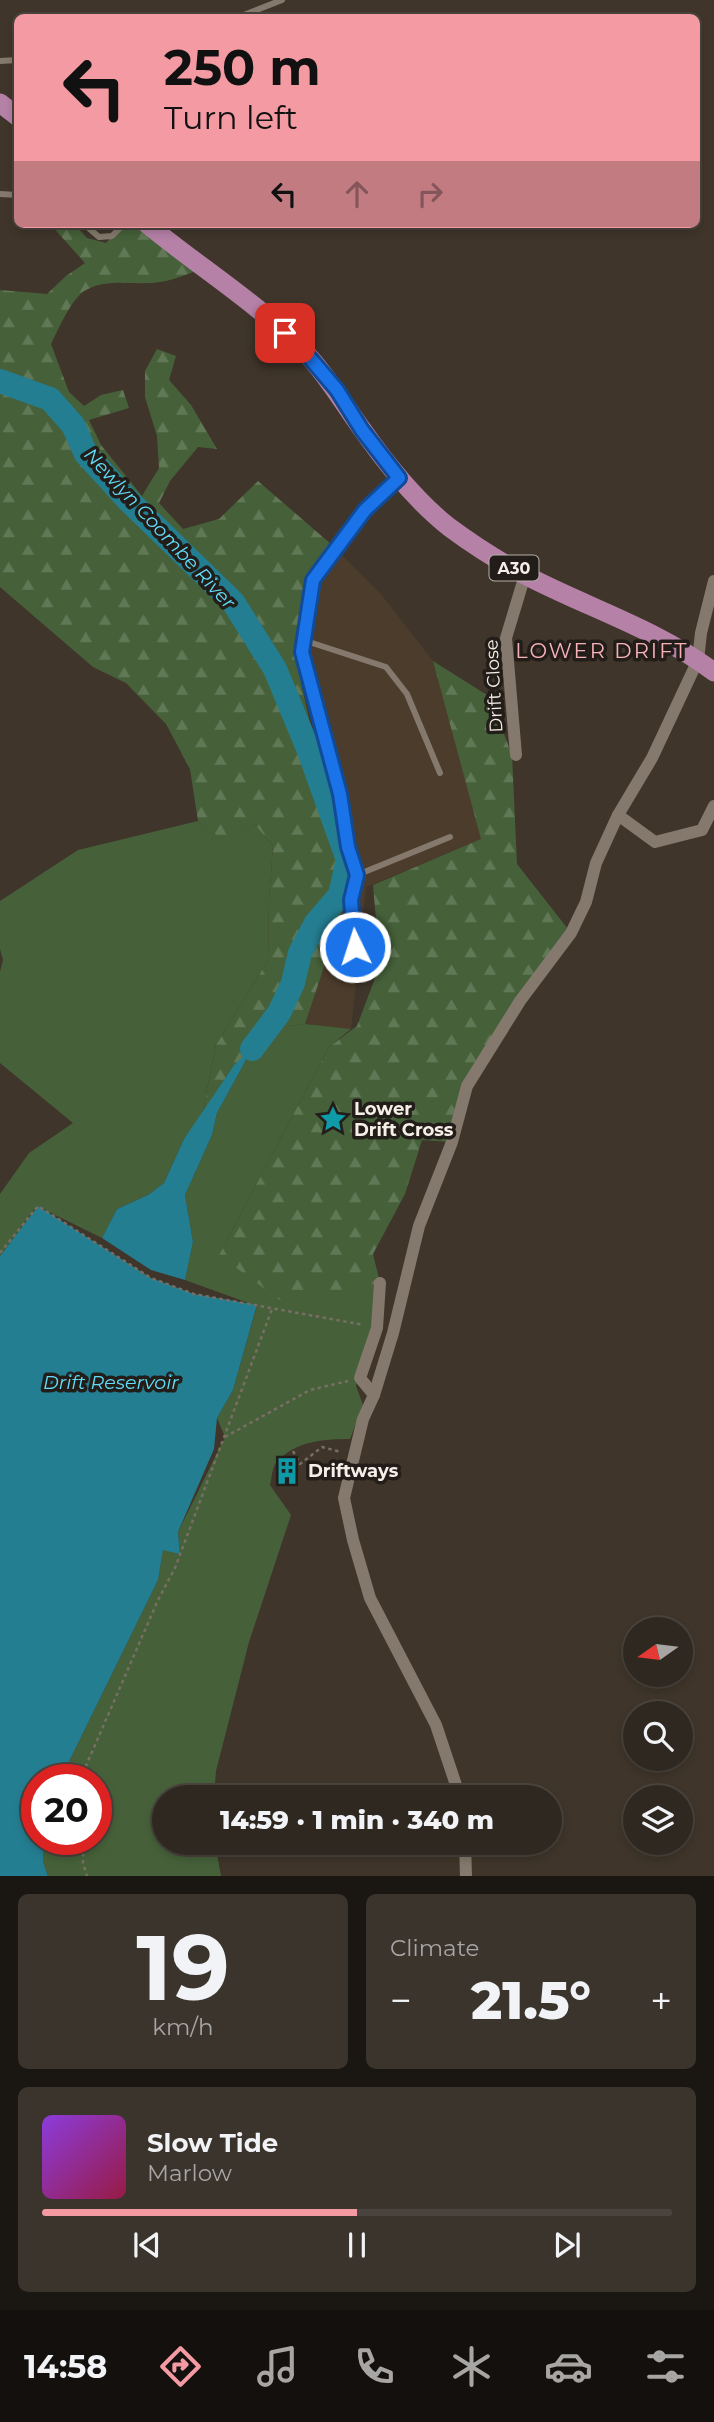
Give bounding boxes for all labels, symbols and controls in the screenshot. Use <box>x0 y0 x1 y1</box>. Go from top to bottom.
text: 250 m <box>164 38 321 97</box>
icon: left <box>49 42 140 133</box>
text: Turn left <box>164 98 298 137</box>
icon: left <box>265 175 303 213</box>
icon: ahead <box>338 175 376 213</box>
icon: right <box>411 175 449 213</box>
pin <box>255 303 315 363</box>
icon: arrive <box>266 314 304 352</box>
water label: Newlyn Coombe River <box>79 443 240 614</box>
road number: A30 <box>490 555 538 580</box>
district label: LOWER DRIFT <box>515 638 689 663</box>
street label: Drift Close <box>481 639 507 733</box>
position arrow <box>318 910 392 984</box>
place label: Lower Drift Cross <box>354 1098 454 1141</box>
place icon: Lower Drift Cross <box>318 1104 348 1134</box>
water label: Drift Reservoir <box>43 1371 179 1394</box>
building icon: Driftways <box>272 1456 302 1486</box>
place label: Driftways <box>308 1460 399 1482</box>
north arrow <box>623 1617 693 1687</box>
map controls <box>623 1617 693 1855</box>
button: search <box>623 1701 693 1771</box>
speed limit sign: 20 <box>21 1764 112 1855</box>
button: layers <box>623 1785 693 1855</box>
text: 14:59 · 1 min · 340 m <box>220 1804 494 1836</box>
text: 19 <box>136 1912 230 2023</box>
text: Climate <box>390 1934 479 1962</box>
text: 21.5° <box>471 1969 591 2032</box>
text: − <box>390 1977 412 2024</box>
text: + <box>650 1977 672 2024</box>
text: km/h <box>152 2013 214 2041</box>
text: Slow Tide <box>147 2127 278 2159</box>
text: Marlow <box>147 2159 232 2187</box>
icon: previous <box>128 2226 166 2264</box>
icon: pause <box>338 2226 376 2264</box>
icon: next <box>548 2226 586 2264</box>
icon: directions <box>156 2342 205 2391</box>
icon: music <box>253 2342 302 2391</box>
icon: phone <box>350 2342 399 2391</box>
icon: climate <box>447 2342 496 2391</box>
icon: car <box>544 2342 593 2391</box>
icon: filters <box>641 2342 690 2391</box>
text: 14:58 <box>24 2347 107 2386</box>

